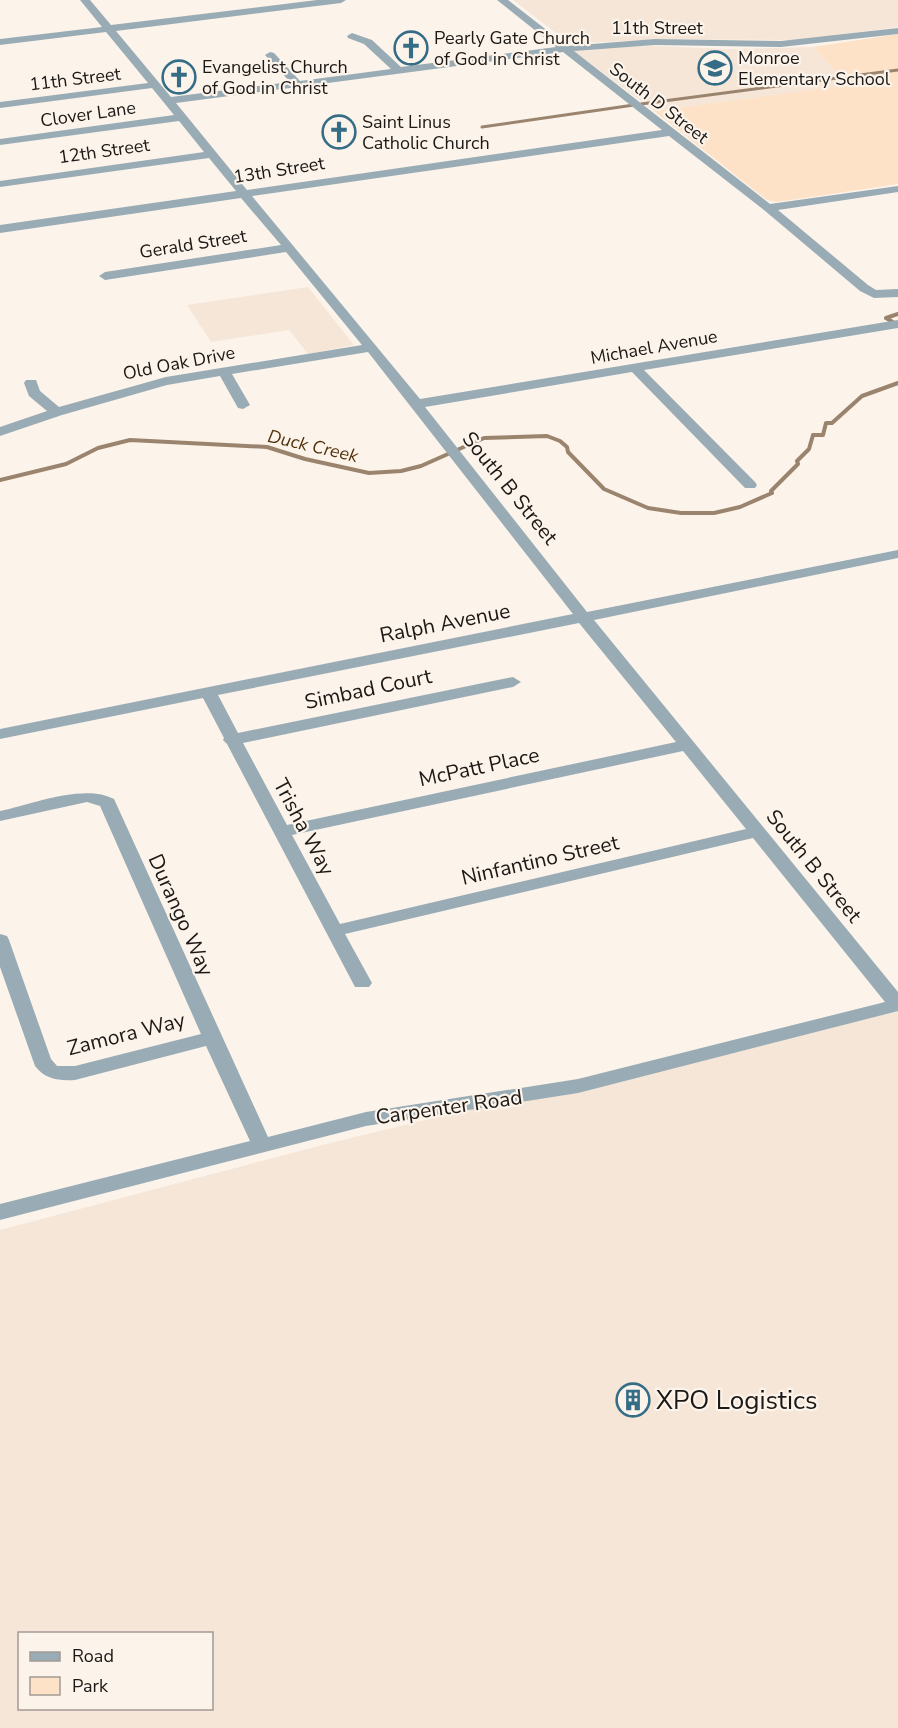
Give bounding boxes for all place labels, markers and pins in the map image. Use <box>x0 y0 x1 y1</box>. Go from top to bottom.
place label: Pearly Gate Church of God in Christ <box>434 26 590 71</box>
church icon: Pearly Gate Church of God in Christ <box>393 30 429 66</box>
place label: Monroe Elementary School <box>738 46 891 91</box>
school or university icon: Monroe Elementary School <box>697 50 733 86</box>
place label: Evangelist Church of God in Christ <box>202 55 348 100</box>
church icon: Evangelist Church of God in Christ <box>161 59 197 95</box>
place label: Saint Linus Catholic Church <box>362 110 490 155</box>
church icon: Saint Linus Catholic Church <box>321 114 357 150</box>
building icon: XPO Logistics <box>615 1382 651 1418</box>
place label: XPO Logistics <box>656 1383 818 1418</box>

